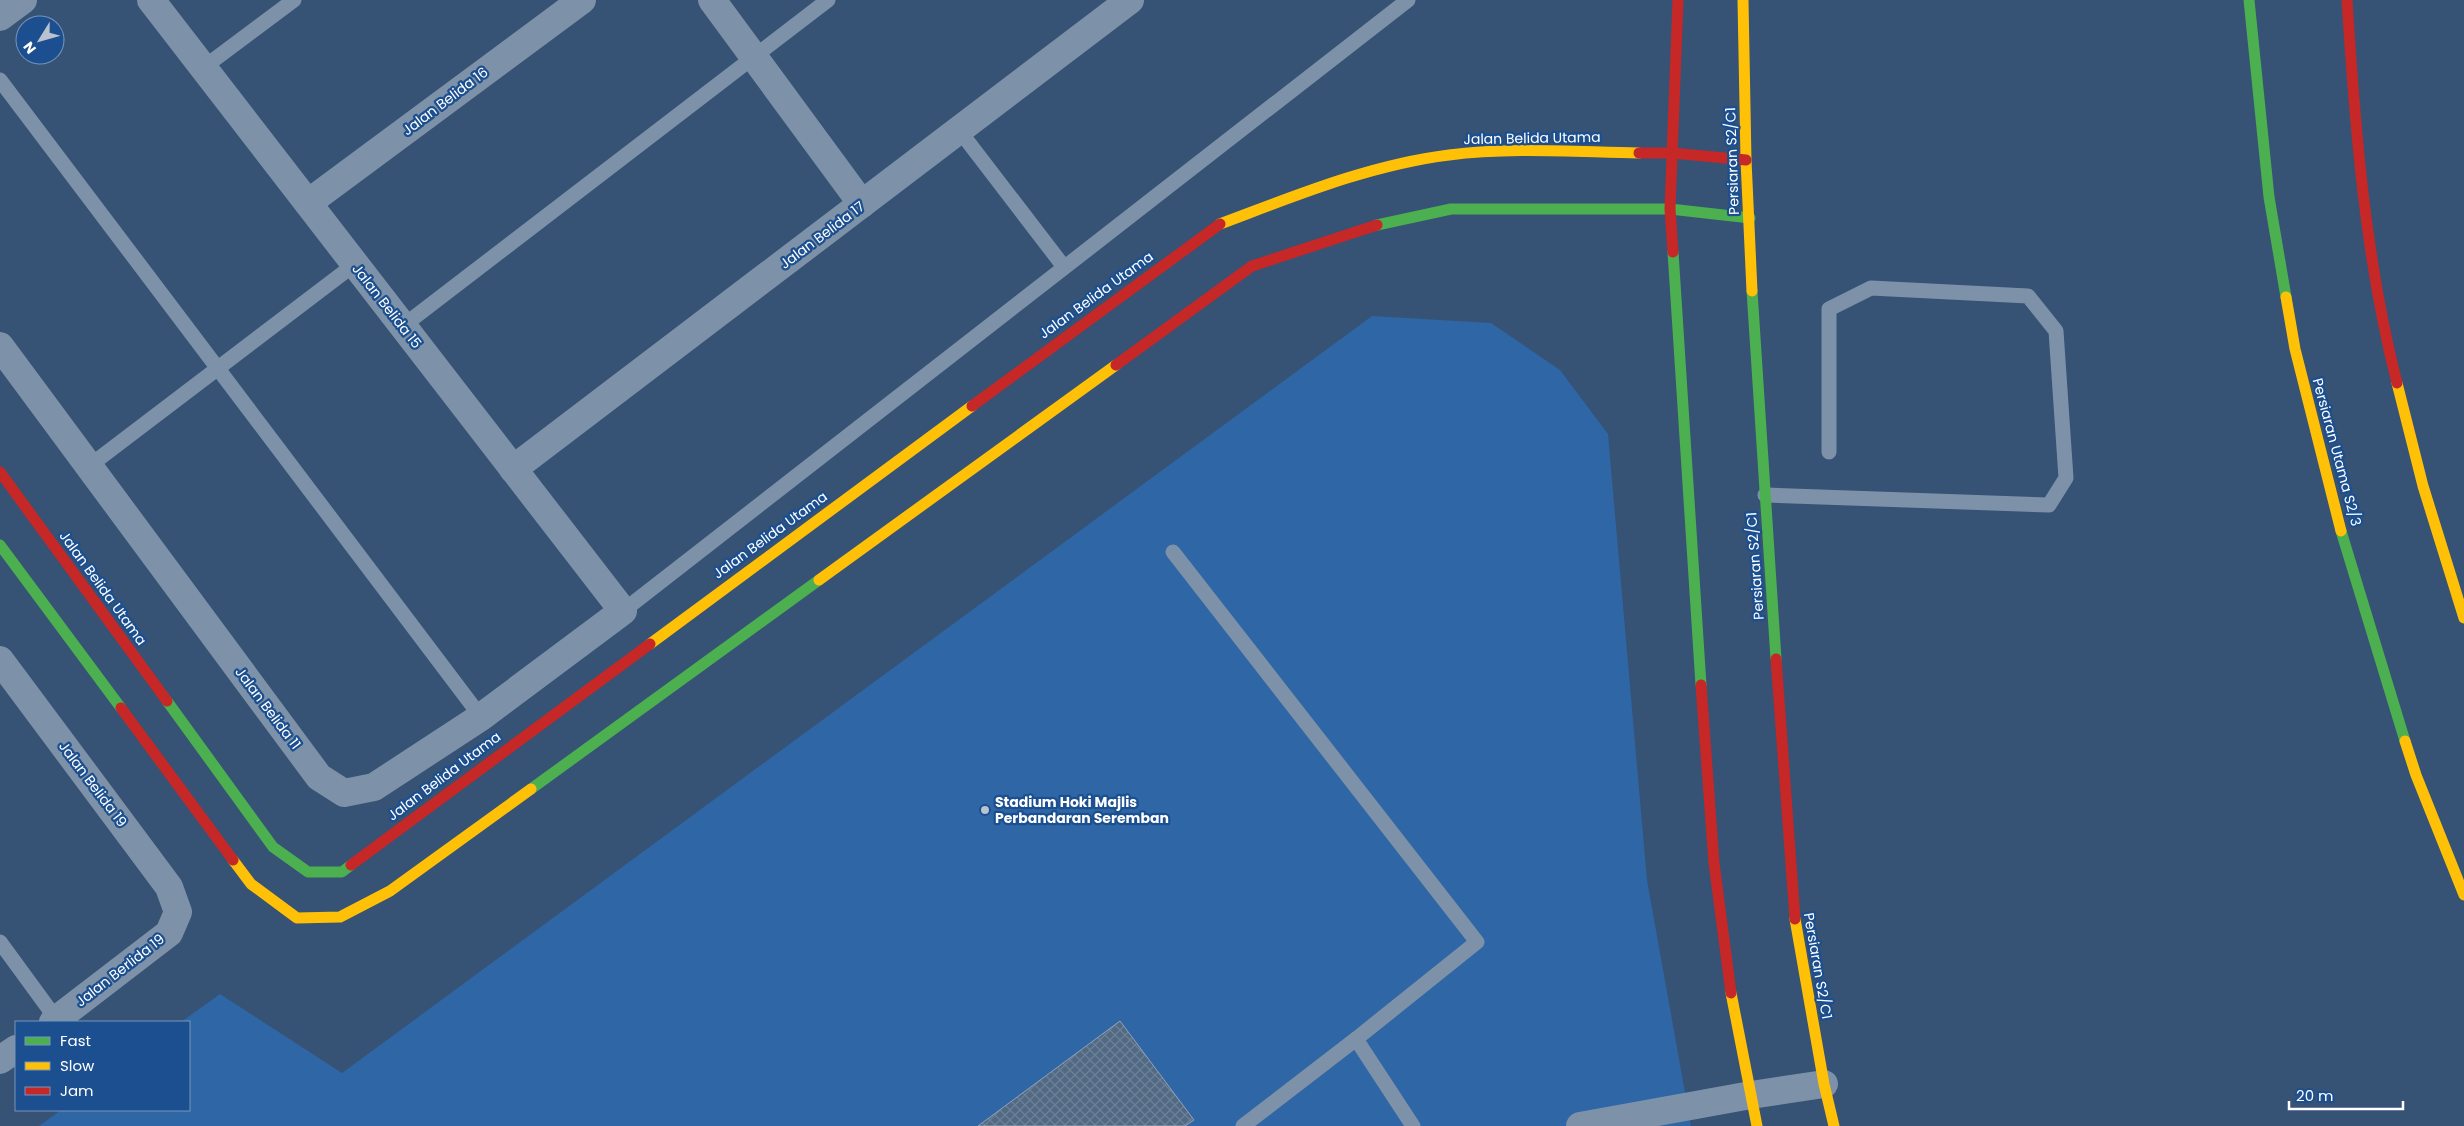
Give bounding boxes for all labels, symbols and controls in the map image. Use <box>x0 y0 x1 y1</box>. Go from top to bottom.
north arrow <box>15 15 65 65</box>
text: N <box>18 38 41 58</box>
street label: Jalan Belida 16 <box>398 62 492 140</box>
street label: Persiaran S2/C1 <box>1720 107 1744 215</box>
street label: Jalan Belida Utama <box>1463 127 1601 149</box>
street label: Jalan Belida 17 <box>775 196 869 274</box>
street label: Jalan Belida Utama <box>1035 247 1157 343</box>
street label: Jalan Belida 15 <box>348 259 426 353</box>
street label: Persiaran Utama S2/3 <box>2308 376 2366 528</box>
street label: Jalan Belida Utama <box>709 487 831 583</box>
street label: Persiaran S2/C1 <box>1741 512 1769 620</box>
street label: Jalan Belida Utama <box>55 527 151 649</box>
street label: Jalan Belida 11 <box>230 663 306 753</box>
street label: Jalan Belida Utama <box>383 727 505 825</box>
street label: Jalan Belida 19 <box>54 737 132 831</box>
place label: Stadium Hoki Majlis Perbandaran Seremban <box>995 792 1169 828</box>
marker: Stadium Hoki Majlis Perbandaran Seremban <box>979 804 991 816</box>
street label: Persiaran S2/C1 <box>1799 911 1837 1021</box>
street label: Jalan Berlida 19 <box>71 929 169 1011</box>
legend <box>15 1021 190 1111</box>
text: Fast <box>60 1030 91 1051</box>
text: Slow <box>60 1055 95 1076</box>
scale bar <box>2289 1078 2403 1110</box>
text: Jam <box>60 1080 94 1101</box>
text: 20 m <box>2296 1085 2334 1106</box>

